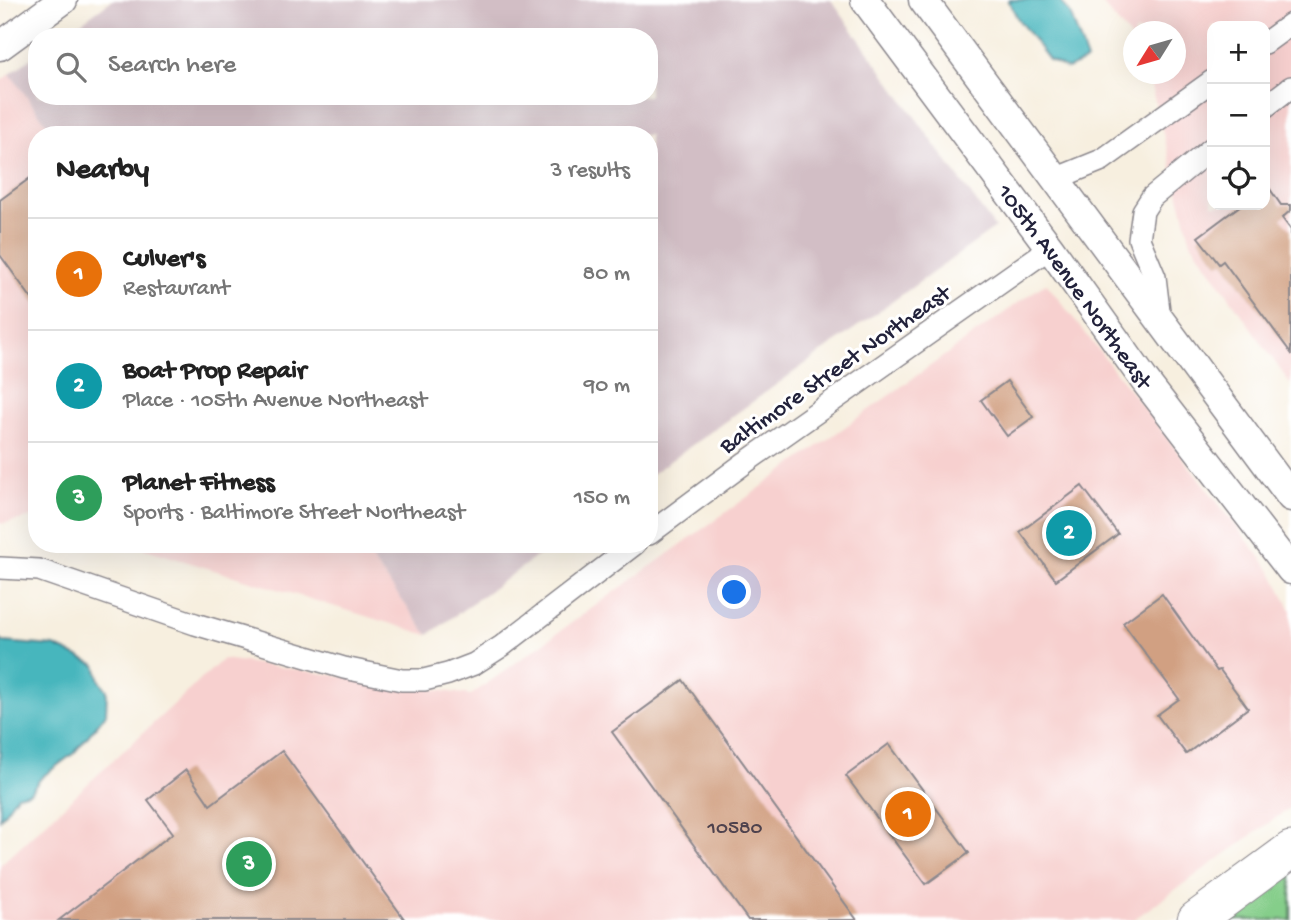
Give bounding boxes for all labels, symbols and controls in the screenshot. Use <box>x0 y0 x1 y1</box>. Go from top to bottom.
north arrow <box>1123 21 1186 84</box>
map controls <box>1207 21 1270 210</box>
button: + <box>1207 21 1270 84</box>
search box <box>28 28 658 105</box>
icon: search <box>52 48 90 86</box>
text: Search here <box>108 51 236 82</box>
button: − <box>1207 84 1270 147</box>
button: locate <box>1207 147 1270 210</box>
text: Nearby <box>56 154 149 189</box>
text: 3 results <box>550 158 630 185</box>
street label: 105th Avenue Northeast <box>989 179 1158 398</box>
text: Culver's <box>123 245 205 276</box>
text: 1 <box>74 261 84 288</box>
text: 80 m <box>583 261 630 288</box>
text: Restaurant <box>123 276 230 303</box>
street label: Baltimore Street Northeast <box>714 279 959 462</box>
text: Boat Prop Repair <box>123 357 306 388</box>
text: 2 <box>73 373 85 400</box>
text: 90 m <box>584 373 630 400</box>
text: Place · 105th Avenue Northeast <box>123 388 427 415</box>
text: Planet Fitness <box>123 469 275 500</box>
text: 3 <box>73 485 85 512</box>
text: 150 m <box>574 485 630 512</box>
text: Sports · Baltimore Street Northeast <box>123 500 465 527</box>
pin: 2 <box>1046 507 1092 559</box>
your location <box>717 575 751 609</box>
pin: 1 <box>885 788 931 840</box>
house number: 10580 <box>707 817 763 842</box>
pin: 3 <box>226 838 272 890</box>

